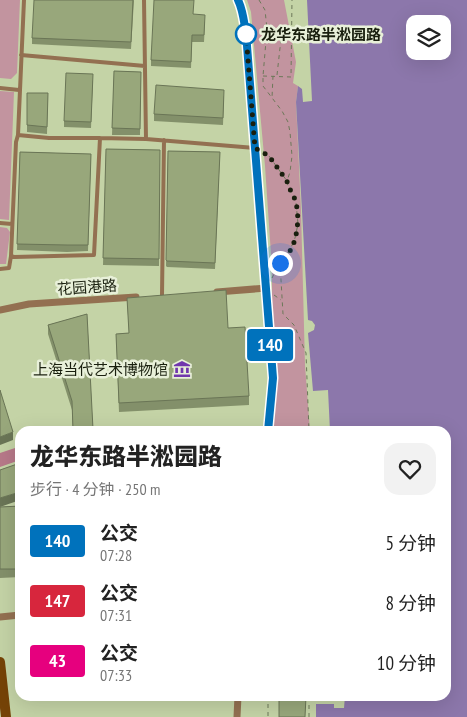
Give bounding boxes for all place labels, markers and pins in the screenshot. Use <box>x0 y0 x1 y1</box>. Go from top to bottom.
marker: 龙华东路半淞园路 <box>235 23 257 45</box>
place label: 龙华东路半淞园路 <box>261 25 381 44</box>
museum icon: 上海当代艺术博物馆 <box>172 359 192 379</box>
place label: 上海当代艺术博物馆 <box>33 360 168 379</box>

